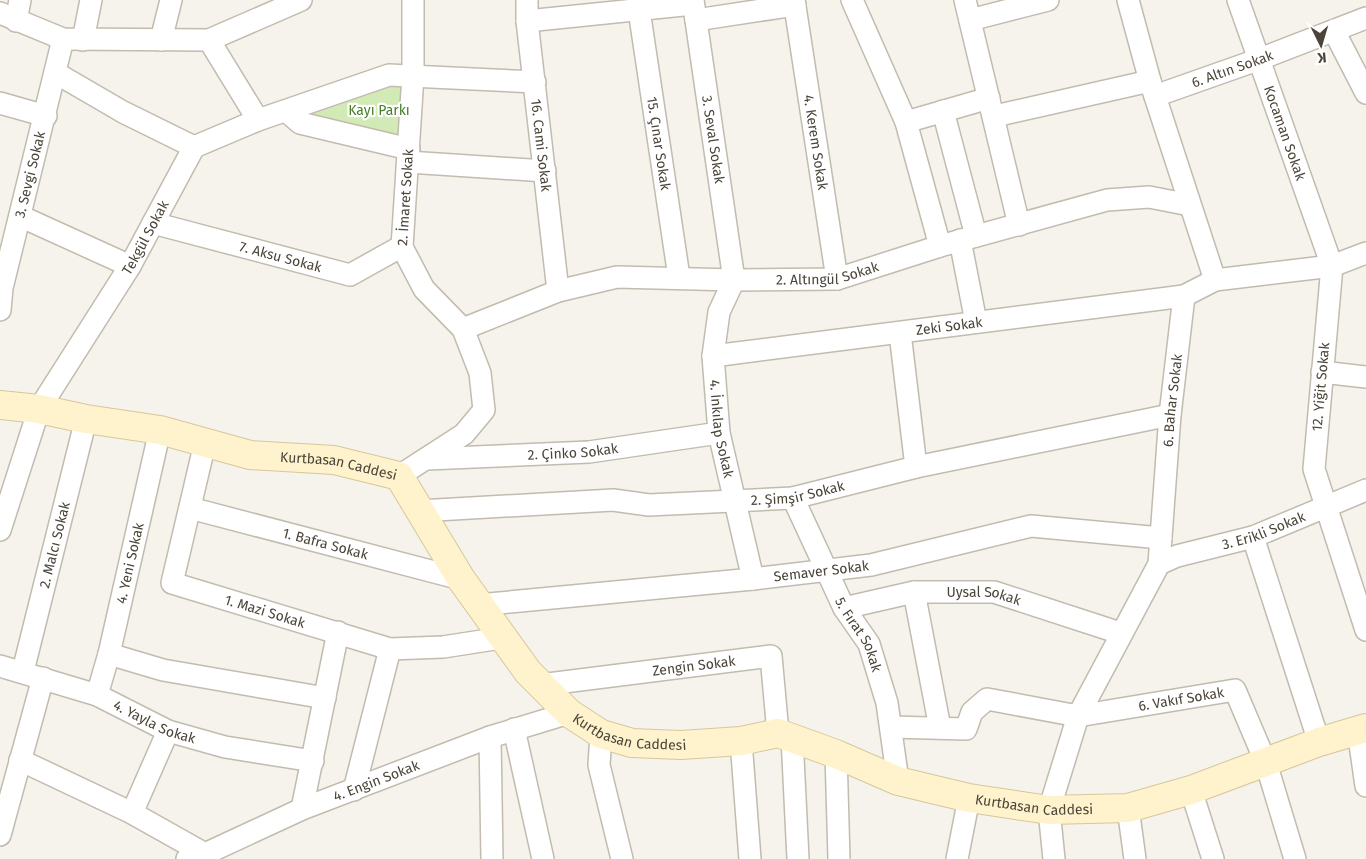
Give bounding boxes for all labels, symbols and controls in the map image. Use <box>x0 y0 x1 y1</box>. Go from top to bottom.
north arrow <box>1296 20 1346 70</box>
street label: 6. Altın Sokak <box>1189 46 1276 91</box>
text: K <box>1316 49 1327 66</box>
street label: Kocaman Sokak <box>1260 83 1310 184</box>
street label: 4. Kerem Sokak <box>800 93 832 192</box>
street label: 3. Seval Sokak <box>699 94 728 186</box>
street label: 15. Çınar Sokak <box>644 96 675 192</box>
street label: 16. Cami Sokak <box>527 98 555 193</box>
park label: Kayı Parkı <box>348 102 410 119</box>
street label: 3. Sevgi Sokak <box>11 129 49 220</box>
street label: 2. İmaret Sokak <box>393 148 417 246</box>
street label: Tekgül Sokak <box>118 197 173 278</box>
street label: 7. Aksu Sokak <box>238 238 324 276</box>
street label: 2. Altıngül Sokak <box>776 258 881 288</box>
street label: Zeki Sokak <box>915 313 984 339</box>
street label: 12. Yiğit Sokak <box>1309 341 1333 432</box>
street label: 6. Bahar Sokak <box>1159 352 1186 447</box>
street label: 4. İnkılap Sokak <box>706 379 738 480</box>
street label: 2. Çinko Sokak <box>527 439 620 463</box>
street label: Kurtbasan Caddesi <box>280 448 399 484</box>
street label: 2. Şimşir Sokak <box>750 477 847 509</box>
street label: 2. Malcı Sokak <box>36 499 74 590</box>
street label: 3. Erikli Sokak <box>1220 507 1308 553</box>
street label: 4. Yeni Sokak <box>112 520 147 605</box>
street label: 1. Bafra Sokak <box>281 524 371 563</box>
street label: Semaver Sokak <box>773 557 871 585</box>
street label: Uysal Sokak <box>946 583 1024 609</box>
street label: 1. Mazi Sokak <box>223 591 308 632</box>
street label: 5. Fırat Sokak <box>832 595 886 675</box>
street label: Zengin Sokak <box>651 652 737 679</box>
street label: 6. Vakıf Sokak <box>1137 683 1226 714</box>
street label: 4. Yayla Sokak <box>111 696 198 747</box>
street label: Kurtbasan Caddesi <box>570 709 687 754</box>
street label: 4. Engin Sokak <box>331 756 422 805</box>
street label: Kurtbasan Caddesi <box>974 791 1093 819</box>

